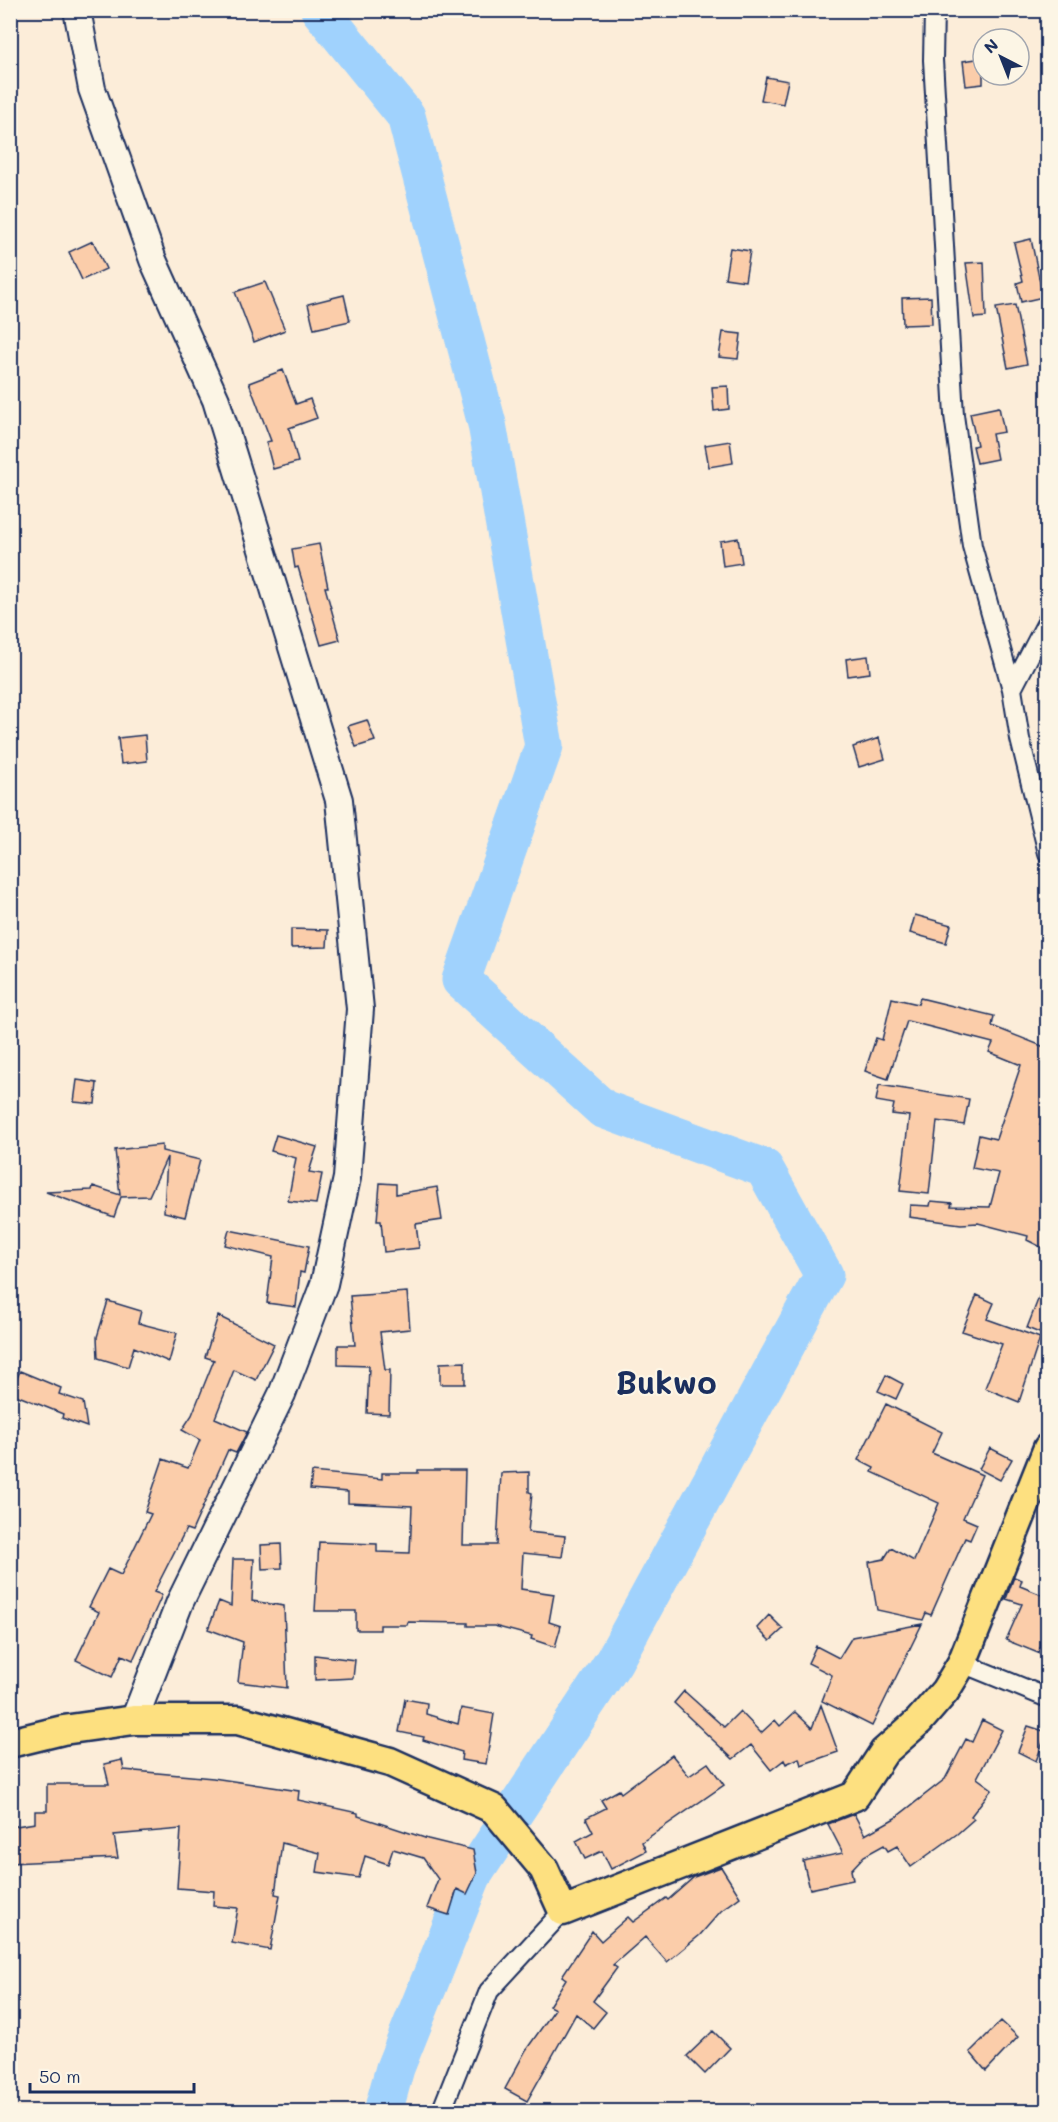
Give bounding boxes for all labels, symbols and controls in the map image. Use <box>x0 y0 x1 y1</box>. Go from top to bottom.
north arrow <box>971 27 1031 87</box>
text: N <box>979 34 1002 57</box>
district label: Bukwo <box>615 1360 717 1402</box>
scale bar <box>30 2056 194 2094</box>
text: 50 m <box>39 2064 81 2088</box>

